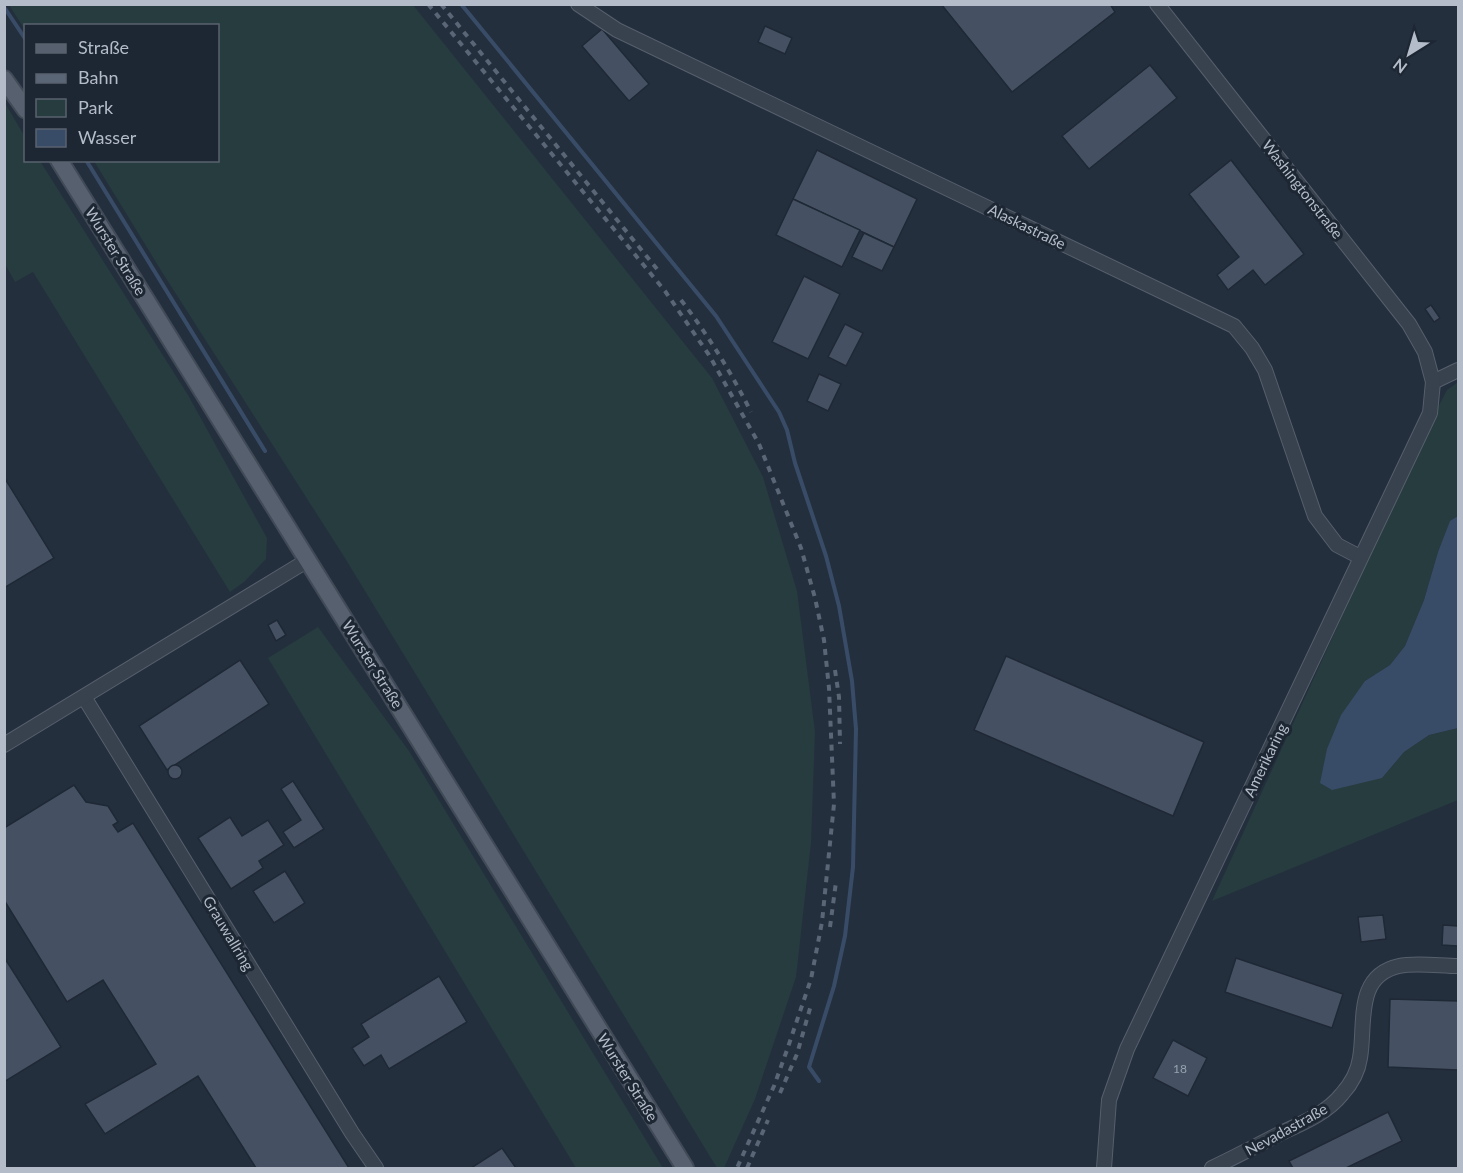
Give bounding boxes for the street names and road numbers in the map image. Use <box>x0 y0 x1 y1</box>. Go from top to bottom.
street label: Washingtonstraße <box>1259 136 1347 242</box>
street label: Alaskastraße <box>985 200 1069 253</box>
street label: Wurster Straße <box>82 204 150 298</box>
street label: Wurster Straße <box>339 617 407 711</box>
street label: Amerikaring <box>1239 720 1291 800</box>
street label: Grauwallring <box>200 893 258 974</box>
street label: Wurster Straße <box>594 1030 662 1124</box>
street label: Nevadastraße <box>1242 1099 1330 1159</box>

